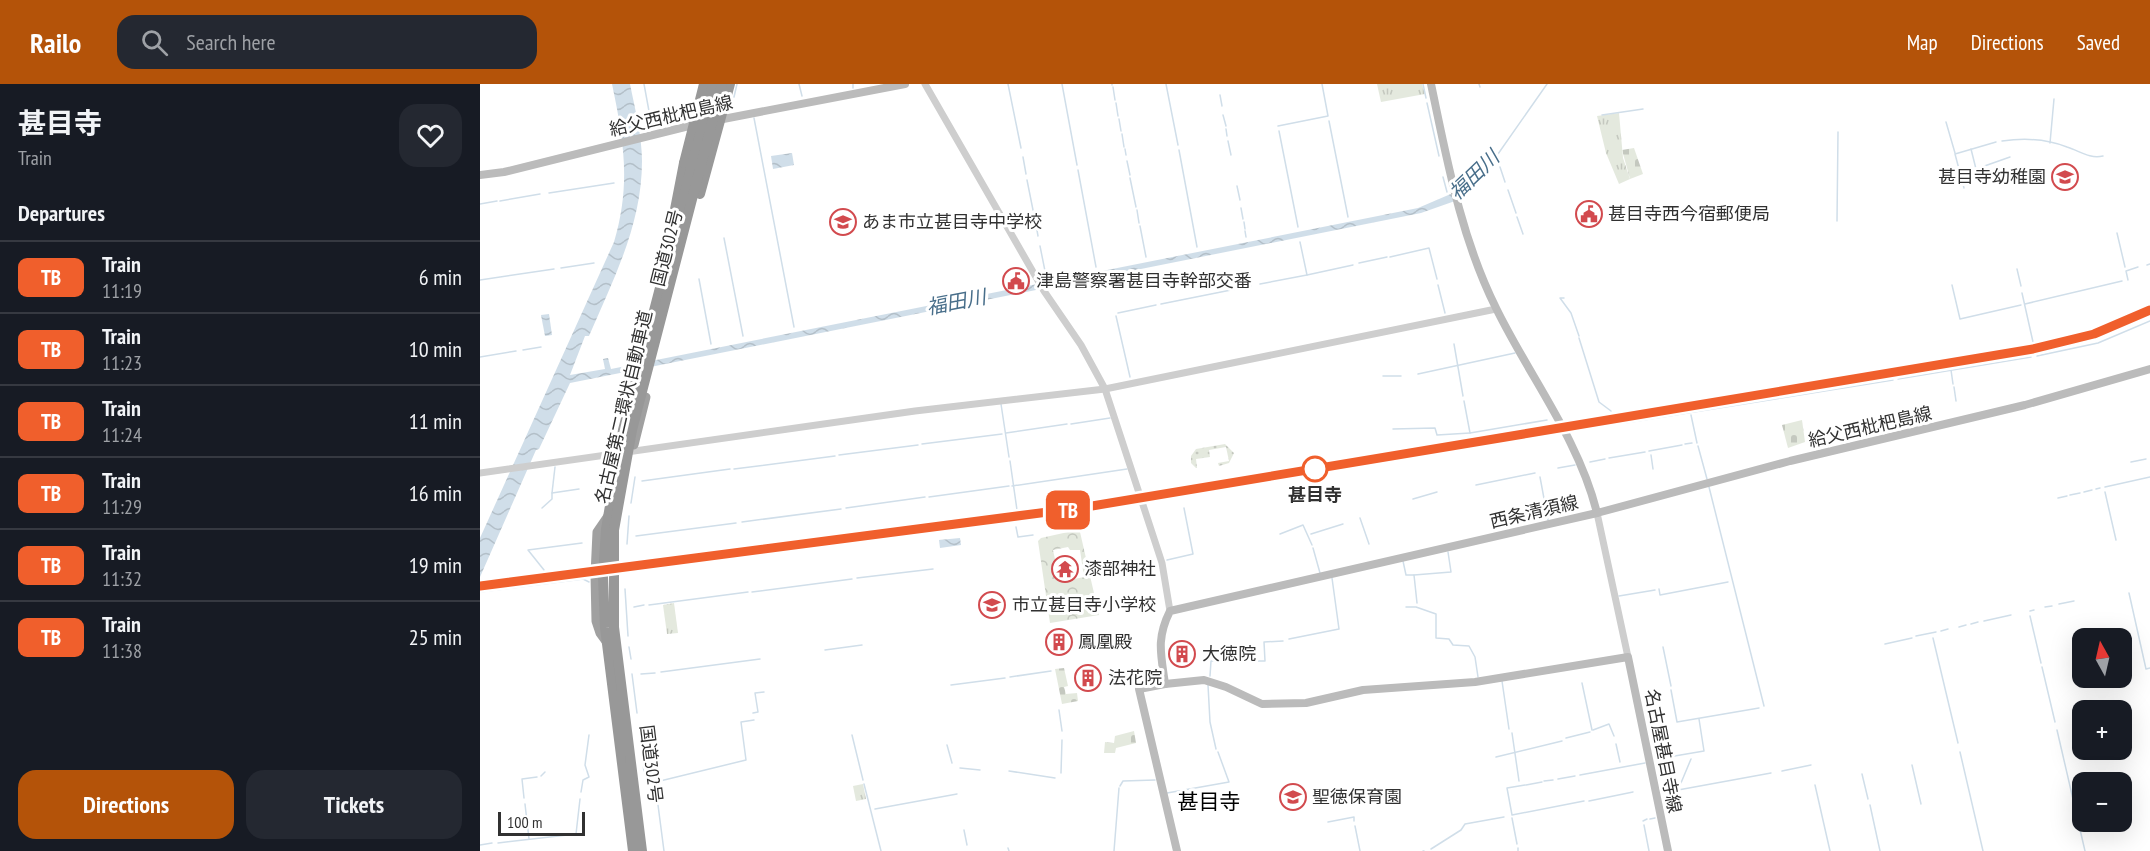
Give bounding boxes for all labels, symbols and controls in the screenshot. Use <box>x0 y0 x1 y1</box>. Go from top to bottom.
search box <box>117 15 537 69</box>
text: Railo <box>30 24 81 61</box>
icon: search <box>138 26 171 59</box>
text: Search here <box>186 28 276 56</box>
text: Map <box>1907 29 1938 56</box>
text: Directions <box>1971 29 2044 56</box>
text: Saved <box>2077 29 2120 56</box>
street label: 給父西枇杷島線 <box>607 90 735 141</box>
text: 甚目寺 <box>18 104 102 141</box>
button: heart <box>399 104 462 167</box>
water label: 福田川 <box>1443 143 1506 205</box>
text: Train <box>18 145 52 171</box>
school or university icon: 甚目寺幼稚園 <box>2050 162 2080 192</box>
place label: 甚目寺幼稚園 <box>1938 165 2046 188</box>
text: Departures <box>18 199 105 227</box>
public building icon: 甚目寺西今宿郵便局 <box>1574 199 1604 229</box>
place label: 甚目寺西今宿郵便局 <box>1608 202 1770 225</box>
street label: 国道302号 <box>646 207 687 289</box>
school or university icon: あま市立甚目寺中学校 <box>828 207 858 237</box>
place label: あま市立甚目寺中学校 <box>862 210 1042 233</box>
text: Train <box>102 250 141 278</box>
text: 6 min <box>419 263 462 291</box>
text: TB <box>41 264 61 291</box>
public building icon: 津島警察署甚目寺幹部交番 <box>1001 266 1031 296</box>
place label: 津島警察署甚目寺幹部交番 <box>1036 269 1252 292</box>
text: 11:19 <box>102 278 142 304</box>
water label: 福田川 <box>924 283 990 320</box>
street label: 名古屋第二環状自動車道 <box>590 308 657 506</box>
text: Train <box>102 322 141 350</box>
text: 10 min <box>409 335 462 363</box>
text: TB <box>41 336 61 363</box>
text: 11:23 <box>102 350 142 376</box>
text: Train <box>102 394 141 422</box>
street label: 給父西枇杷島線 <box>1806 401 1934 452</box>
text: 11 min <box>409 407 462 435</box>
text: TB <box>41 408 61 435</box>
text: 11:24 <box>102 422 142 448</box>
marker: 甚目寺 <box>1302 456 1328 482</box>
text: Train <box>102 466 141 494</box>
text: 16 min <box>409 479 462 507</box>
text: TB <box>41 480 61 507</box>
place label: 甚目寺 <box>1288 483 1342 506</box>
line badge: TB <box>1041 490 1095 530</box>
street label: 西条清須線 <box>1487 490 1580 533</box>
text: 11:29 <box>102 494 142 520</box>
text: TB <box>1058 497 1078 524</box>
text: Train <box>102 538 141 566</box>
text: 19 min <box>409 551 462 579</box>
text: TB <box>41 552 61 579</box>
temple icon: 漆部神社 <box>1050 554 1080 584</box>
place label: 漆部神社 <box>1084 557 1156 580</box>
text: 11:32 <box>102 566 142 592</box>
school or university icon: 市立甚目寺小学校 <box>977 590 1007 620</box>
place label: 市立甚目寺小学校 <box>1012 593 1156 616</box>
text: Train <box>102 610 141 638</box>
text: 25 min <box>409 623 462 651</box>
text: TB <box>41 624 61 651</box>
building icon: 鳳凰殿 <box>1044 627 1074 657</box>
north arrow <box>2072 628 2132 688</box>
map controls <box>2072 628 2132 832</box>
place label: 鳳凰殿 <box>1078 630 1132 653</box>
text: 11:38 <box>102 638 142 664</box>
building icon: 大徳院 <box>1167 639 1197 669</box>
place label: 大徳院 <box>1202 642 1256 665</box>
building icon: 法花院 <box>1073 663 1103 693</box>
place label: 法花院 <box>1108 666 1162 689</box>
street label: 名古屋甚目寺線 <box>1640 687 1687 815</box>
button: + <box>2072 700 2132 760</box>
street label: 国道302号 <box>635 724 668 804</box>
button: Directions <box>18 770 234 839</box>
button: Tickets <box>246 770 462 839</box>
button: − <box>2072 772 2132 832</box>
school or university icon: 聖徳保育園 <box>1278 782 1308 812</box>
place label: 聖徳保育園 <box>1312 785 1402 808</box>
district label: 甚目寺 <box>1178 788 1241 815</box>
scale bar <box>498 809 585 836</box>
text: 100 m <box>507 812 542 832</box>

